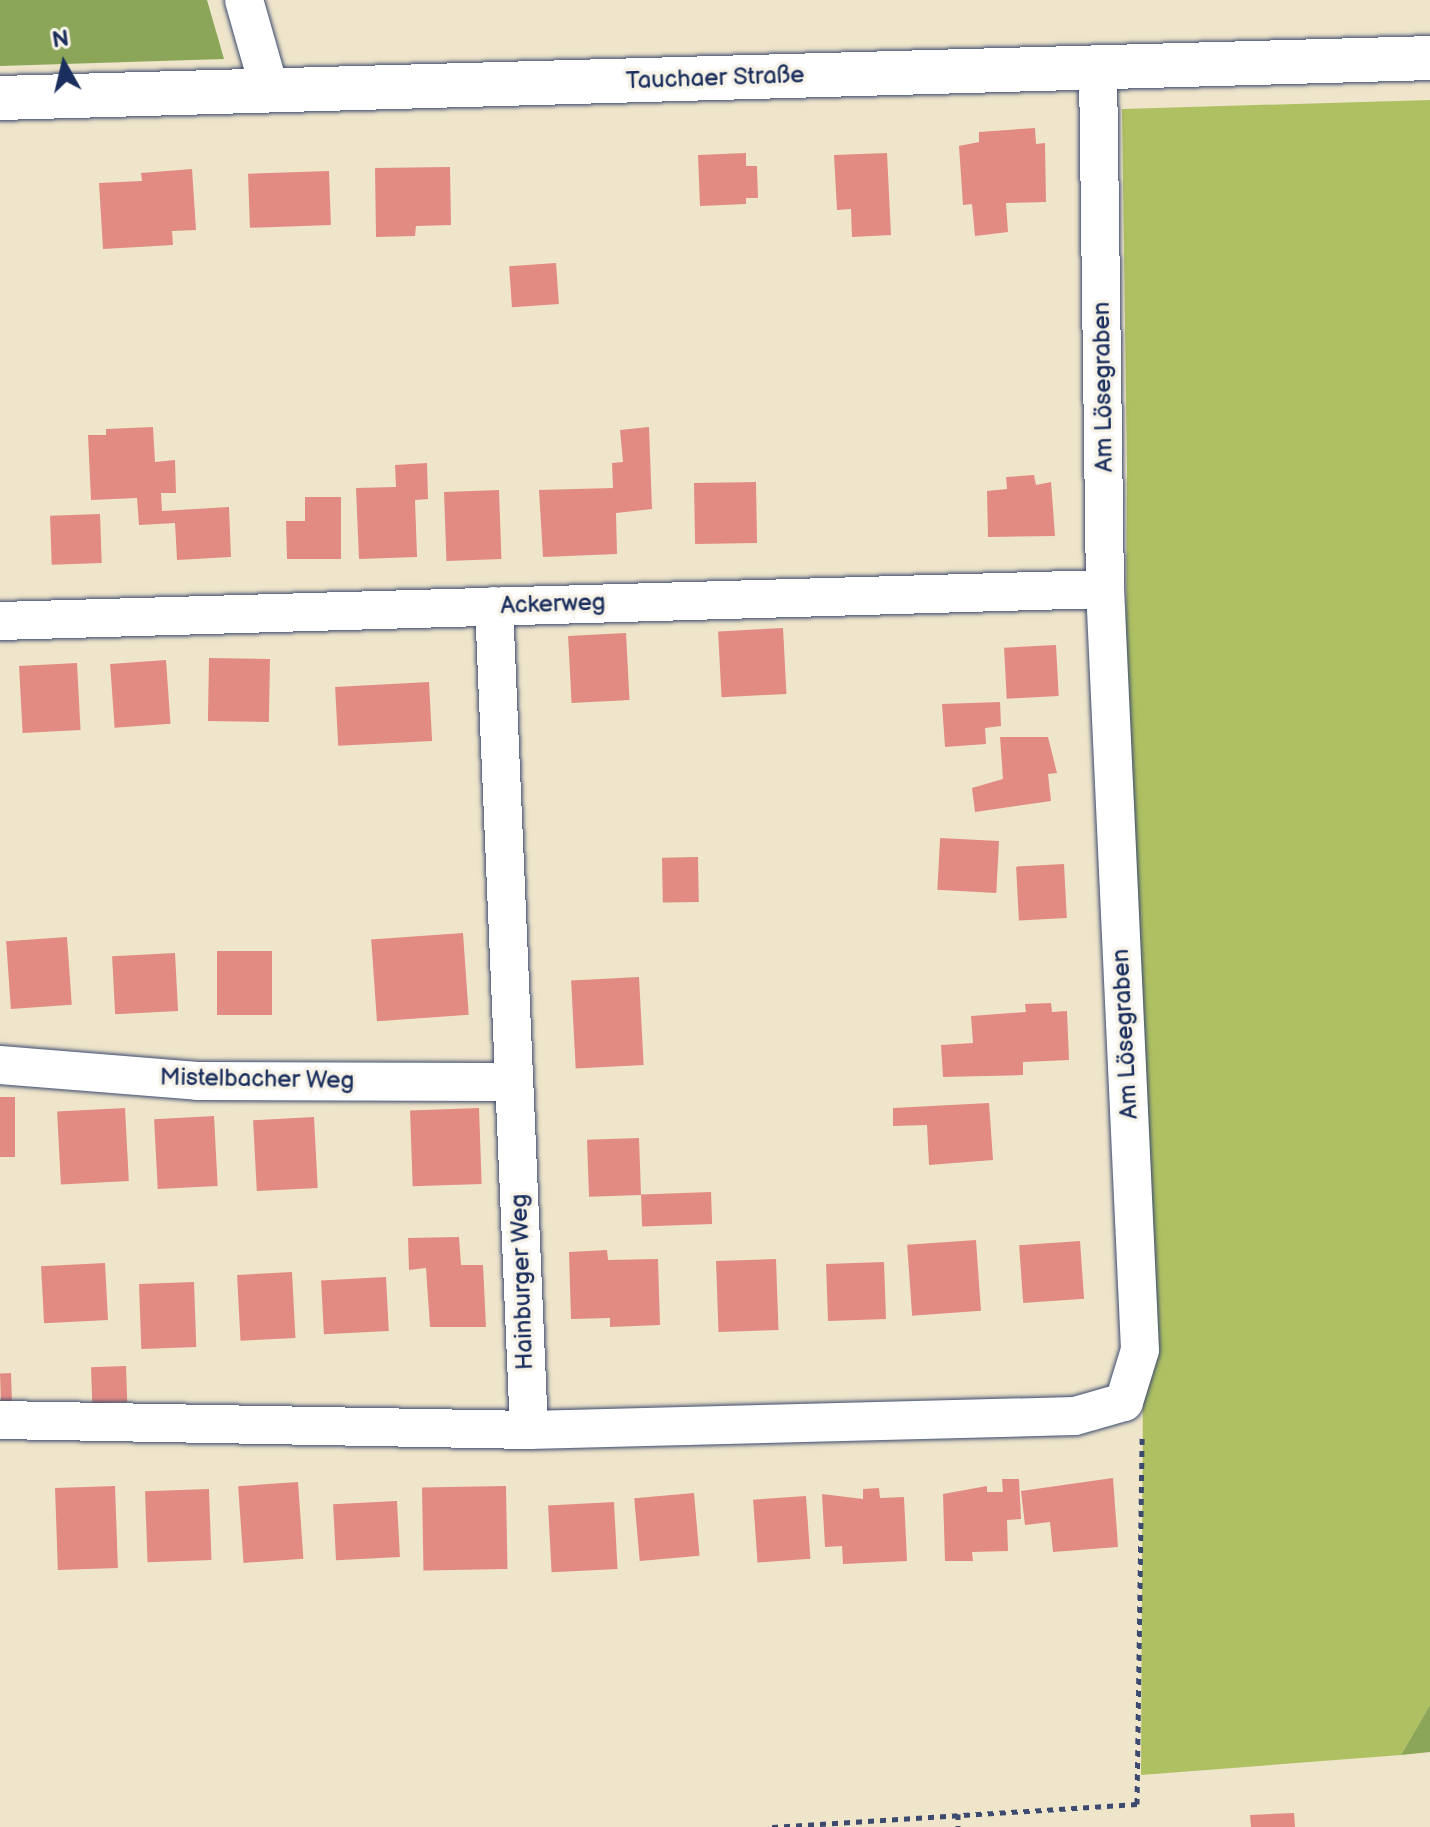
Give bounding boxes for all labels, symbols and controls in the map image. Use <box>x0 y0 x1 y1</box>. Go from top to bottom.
north arrow <box>24 24 104 104</box>
text: N <box>51 25 71 54</box>
street label: Tauchaer Straße <box>625 60 805 96</box>
street label: Am Lösegraben <box>1087 301 1119 473</box>
street label: Ackerweg <box>500 588 606 620</box>
street label: Am Lösegraben <box>1106 948 1144 1120</box>
street label: Mistelbacher Weg <box>159 1063 355 1095</box>
street label: Hainburger Weg <box>505 1193 539 1371</box>

